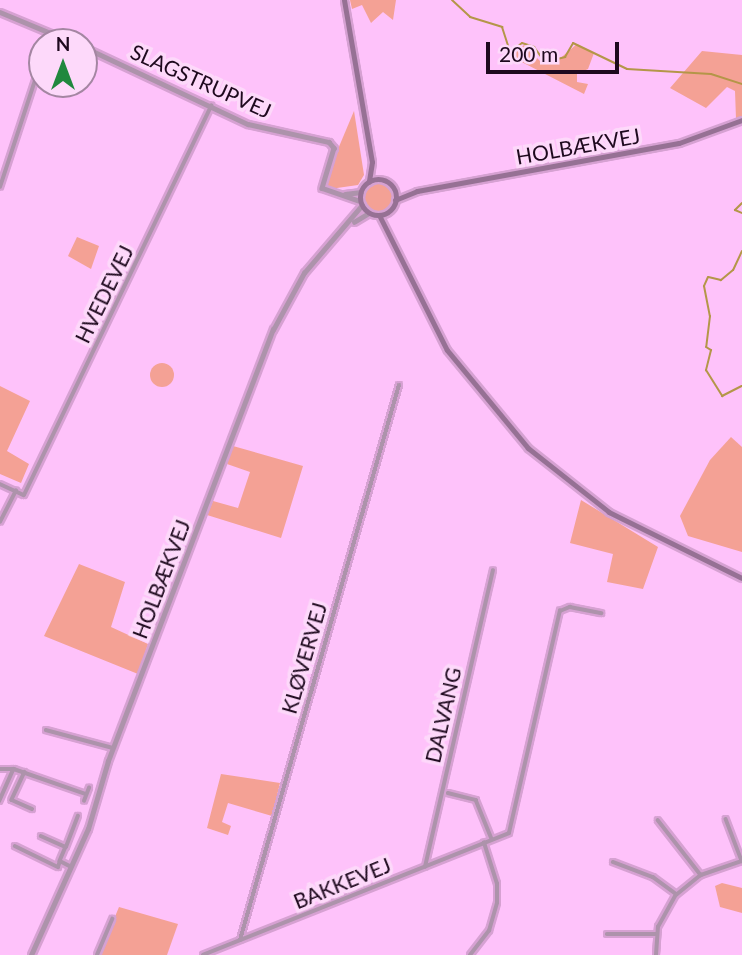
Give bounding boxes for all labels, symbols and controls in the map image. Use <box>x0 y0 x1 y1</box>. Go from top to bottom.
north arrow <box>28 28 98 98</box>
scale bar <box>490 28 623 72</box>
text: N <box>56 32 70 55</box>
street label: SLAGSTRUPVEJ <box>127 39 275 123</box>
text: 200 m <box>499 41 558 66</box>
street label: HOLBÆKVEJ <box>514 123 642 169</box>
street label: HVEDEVEJ <box>70 241 138 347</box>
street label: HOLBÆKVEJ <box>127 516 195 642</box>
street label: KLØVERVEJ <box>276 599 332 717</box>
street label: DALVANG <box>420 665 466 765</box>
street label: BAKKEVEJ <box>290 852 394 914</box>

